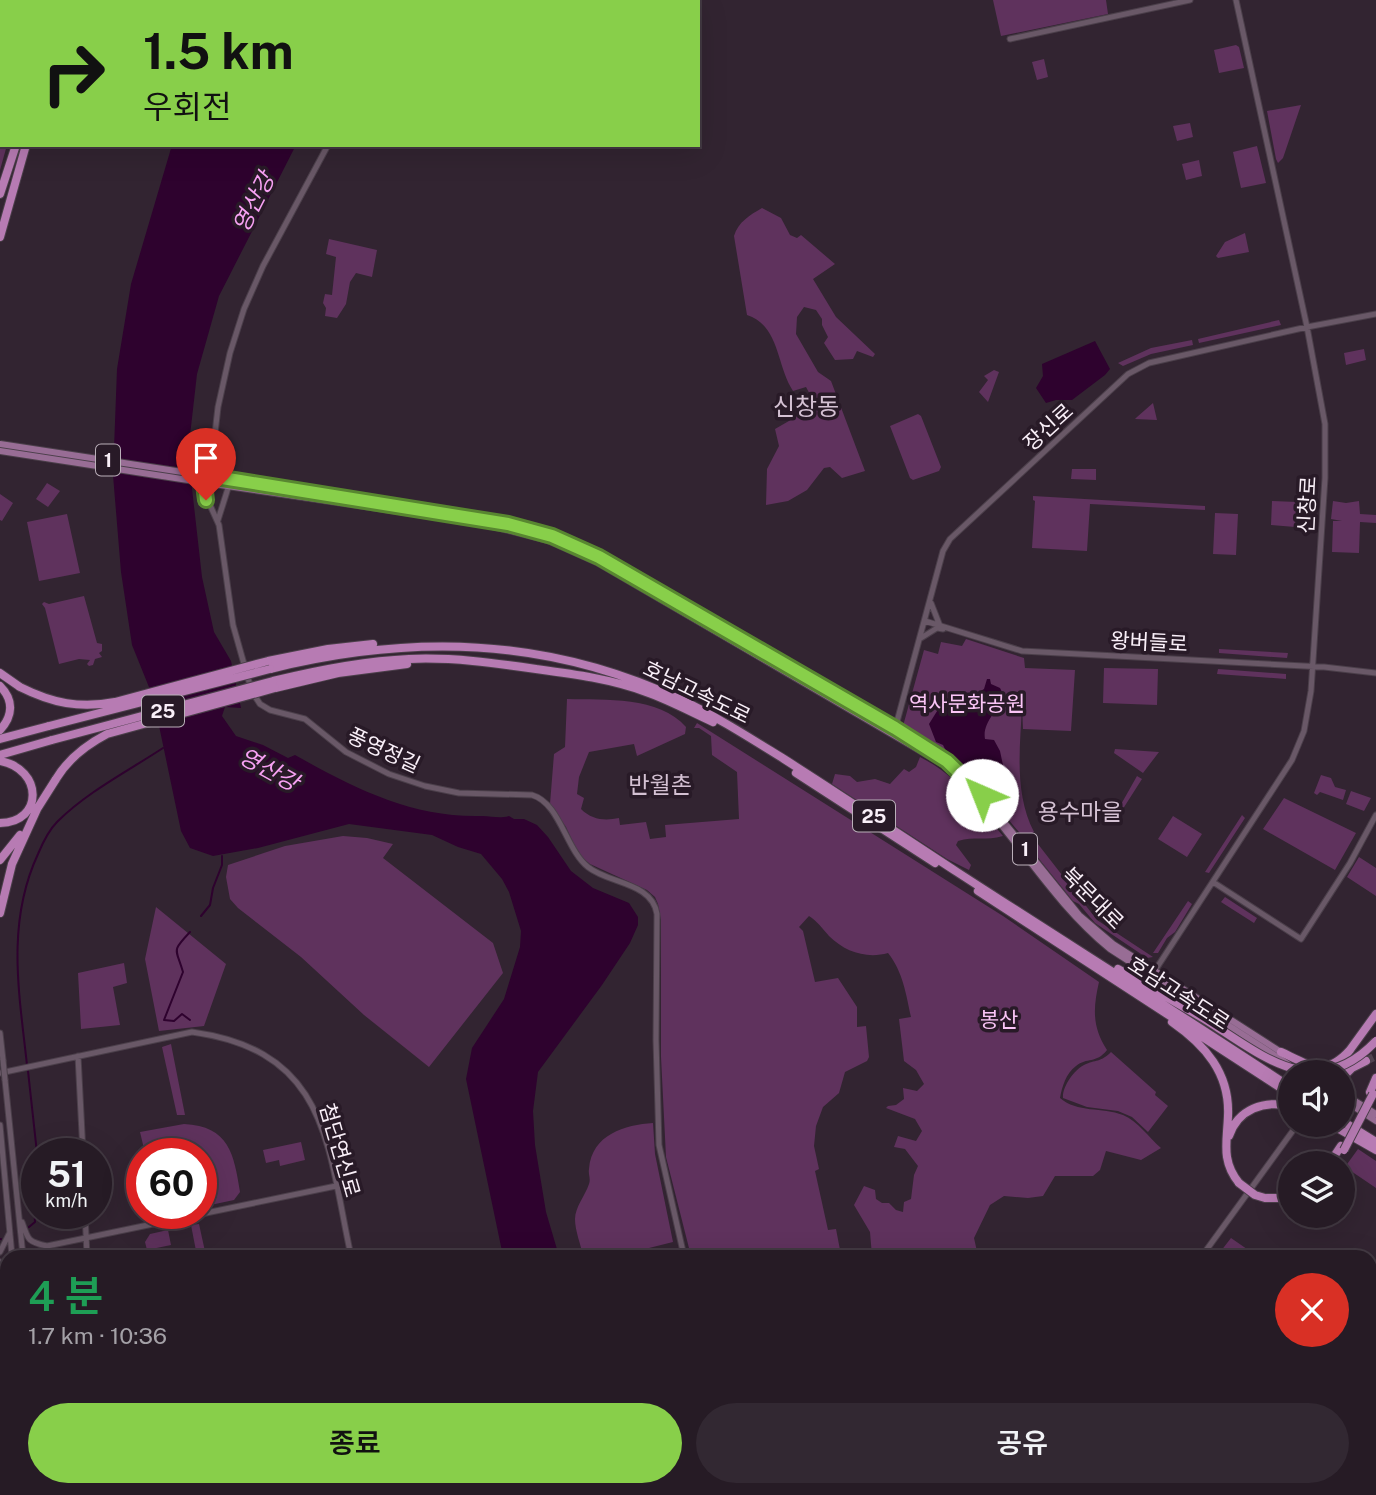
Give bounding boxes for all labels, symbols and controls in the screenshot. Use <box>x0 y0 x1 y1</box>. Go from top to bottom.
text: 1.5 km <box>143 22 294 80</box>
icon: right <box>28 28 119 119</box>
text: 우회전 <box>143 88 231 125</box>
water label: 영산강 <box>227 165 281 236</box>
district label: 신창동 <box>773 392 839 420</box>
street label: 장신로 <box>1018 398 1078 456</box>
pin <box>176 428 236 500</box>
icon: arrive <box>187 439 225 477</box>
road number: 1 <box>96 444 120 475</box>
street label: 신창로 <box>1293 475 1321 535</box>
street label: 왕버들로 <box>1110 627 1188 657</box>
street label: 호남고속도로 <box>639 655 755 729</box>
park label: 역사문화공원 <box>909 691 1025 716</box>
road number: 25 <box>142 696 184 726</box>
street label: 풍영정길 <box>344 722 424 778</box>
water label: 영산강 <box>235 742 306 798</box>
position arrow <box>945 758 1019 832</box>
district label: 반월촌 <box>628 771 692 798</box>
district label: 용수마을 <box>1038 798 1122 825</box>
road number: 25 <box>853 800 895 832</box>
road number: 1 <box>1013 834 1037 864</box>
street label: 북문대로 <box>1057 862 1129 934</box>
street label: 호남고속도로 <box>1124 951 1234 1035</box>
park label: 봉산 <box>980 1007 1018 1032</box>
map controls <box>1278 1060 1355 1228</box>
button: sound <box>1278 1060 1355 1137</box>
street label: 첨단연신로 <box>315 1100 365 1200</box>
speed limit sign: 60 <box>126 1138 217 1229</box>
button: layers <box>1278 1151 1355 1228</box>
text: 51 <box>47 1154 86 1195</box>
text: km/h <box>45 1190 88 1211</box>
text: 4 분 <box>28 1271 103 1320</box>
button: close <box>1275 1273 1349 1347</box>
text: 1.7 km · 10:36 <box>28 1322 167 1349</box>
button: 종료 <box>28 1403 682 1483</box>
button: 공유 <box>696 1403 1349 1483</box>

